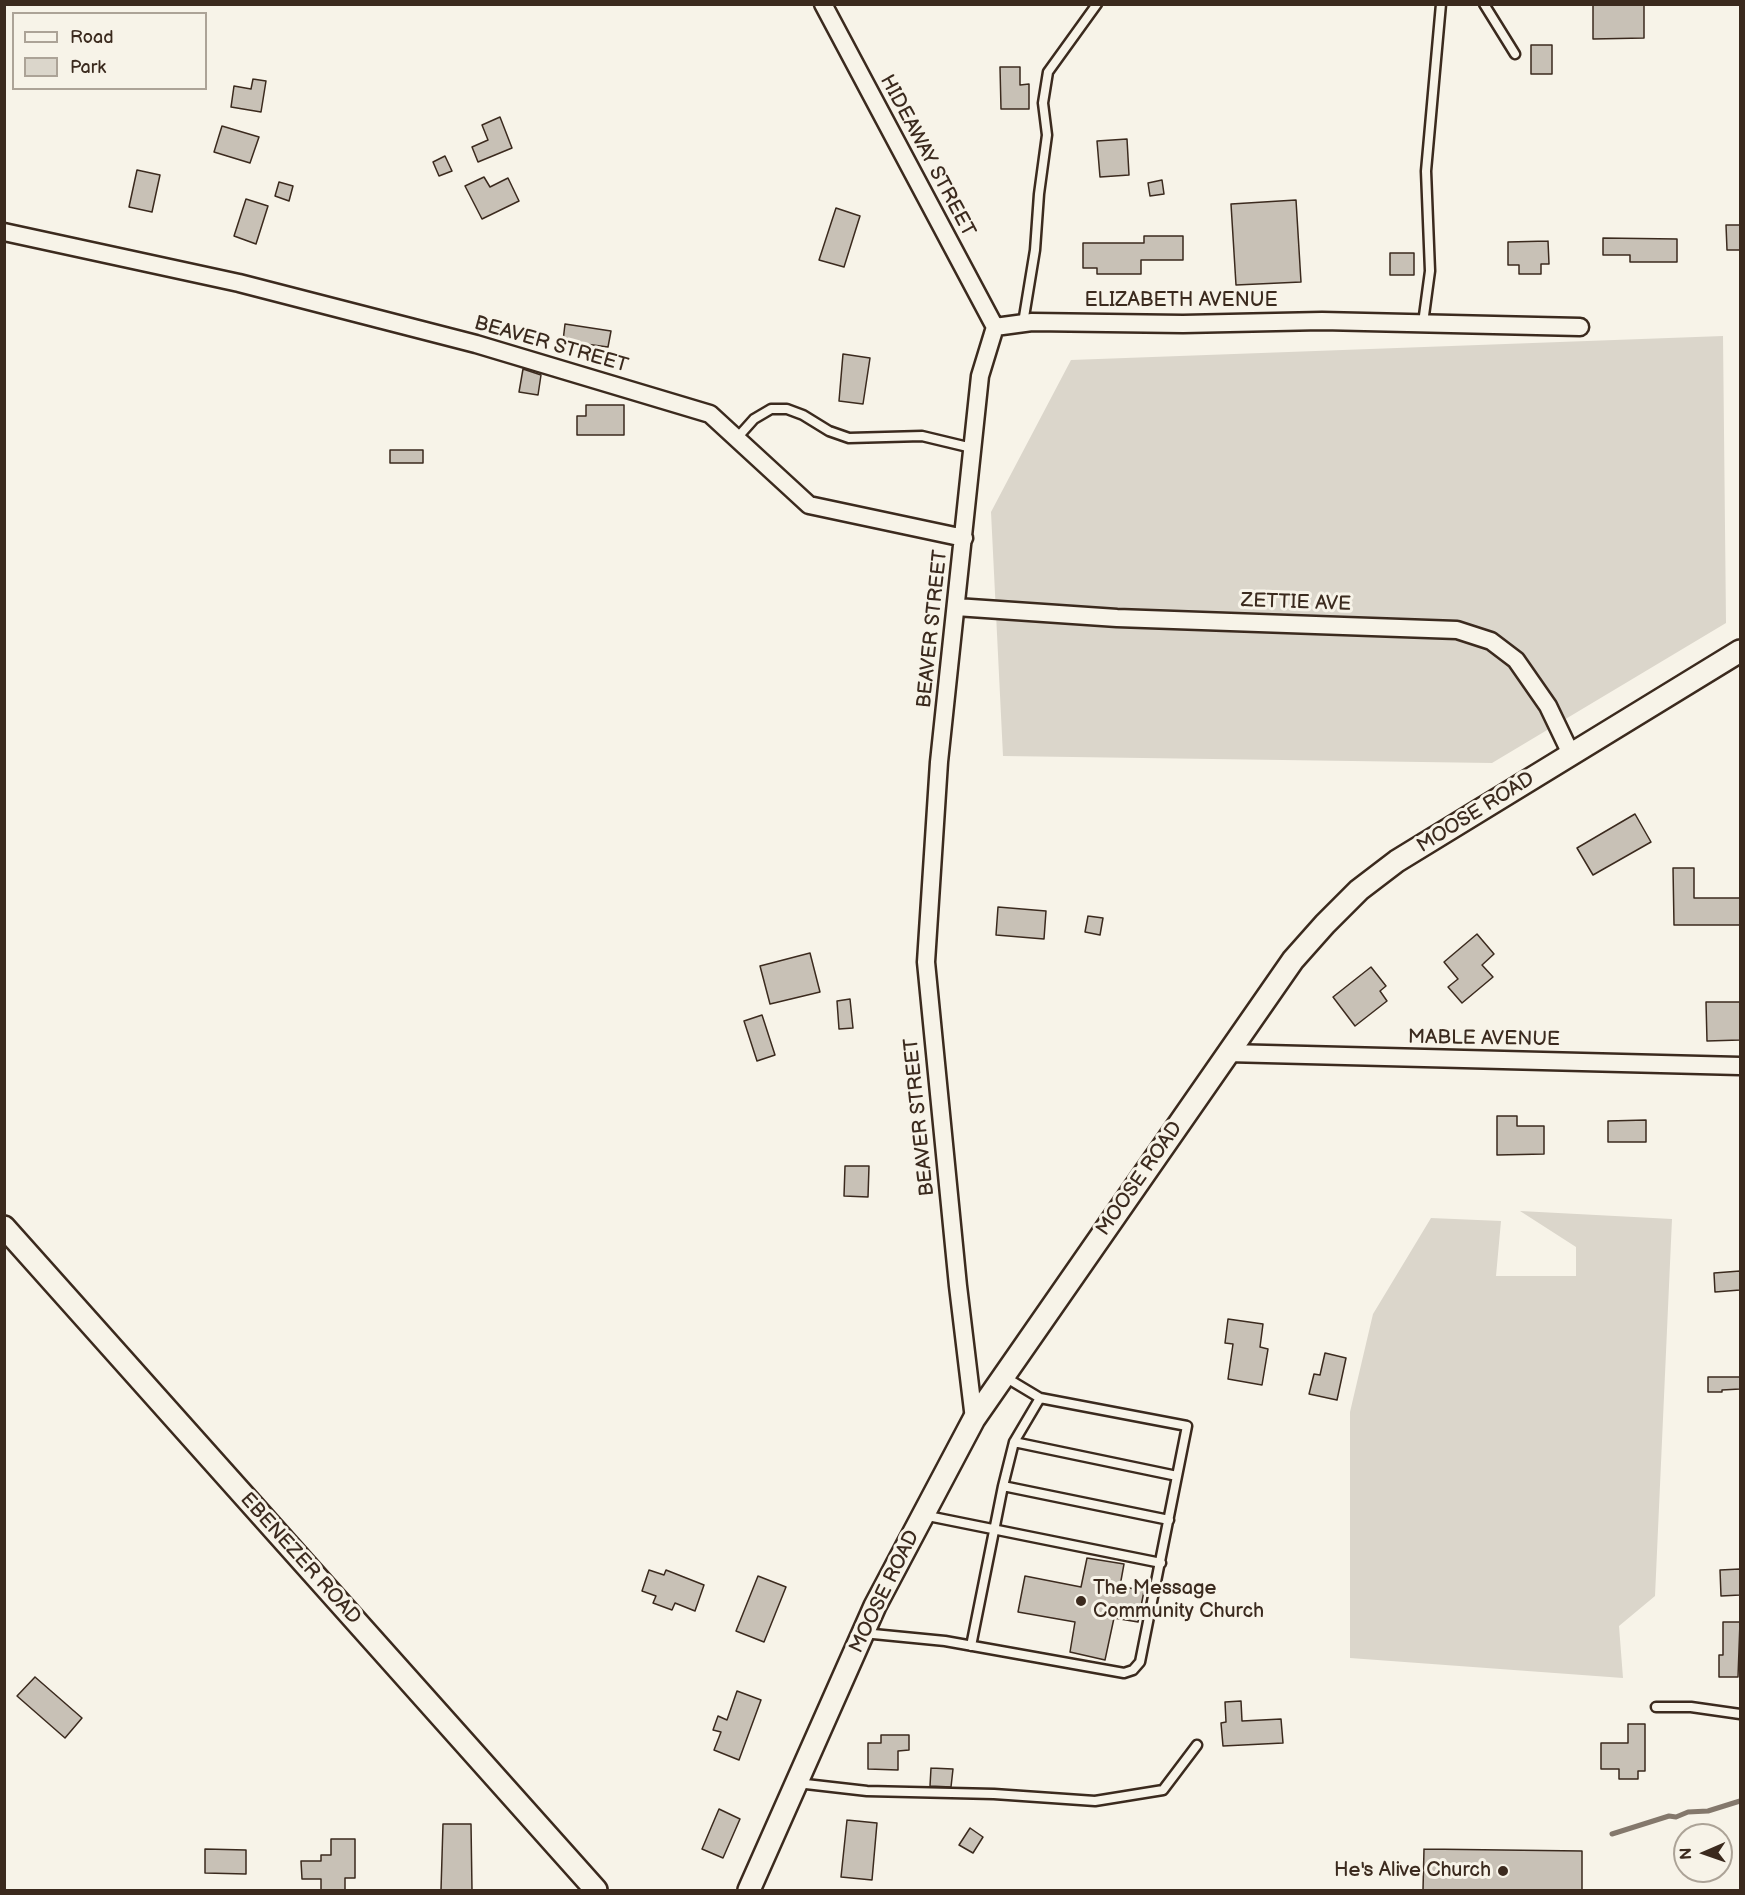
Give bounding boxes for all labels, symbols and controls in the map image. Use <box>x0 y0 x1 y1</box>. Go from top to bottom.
legend <box>12 12 207 90</box>
text: Road <box>70 27 114 48</box>
text: Park <box>70 57 106 78</box>
street label: HIDEAWAY STREET <box>874 71 980 241</box>
street label: ELIZABETH AVENUE <box>1084 289 1278 313</box>
street label: BEAVER STREET <box>471 312 631 378</box>
street label: BEAVER STREET <box>913 549 953 709</box>
street label: ZETTIE AVE <box>1240 589 1352 617</box>
street label: MOOSE ROAD <box>1413 767 1539 859</box>
street label: MABLE AVENUE <box>1408 1026 1560 1052</box>
street label: BEAVER STREET <box>900 1037 940 1197</box>
street label: MOOSE ROAD <box>1092 1117 1188 1241</box>
street label: EBENEZER ROAD <box>235 1488 365 1630</box>
street label: MOOSE ROAD <box>845 1527 925 1657</box>
place label: The Message Community Church <box>1093 1577 1264 1624</box>
marker: The Message Community Church <box>1074 1594 1088 1608</box>
north arrow <box>1673 1823 1733 1883</box>
text: N <box>1677 1847 1696 1860</box>
place label: He's Alive Church <box>1334 1859 1491 1883</box>
marker: He's Alive Church <box>1496 1864 1510 1878</box>

